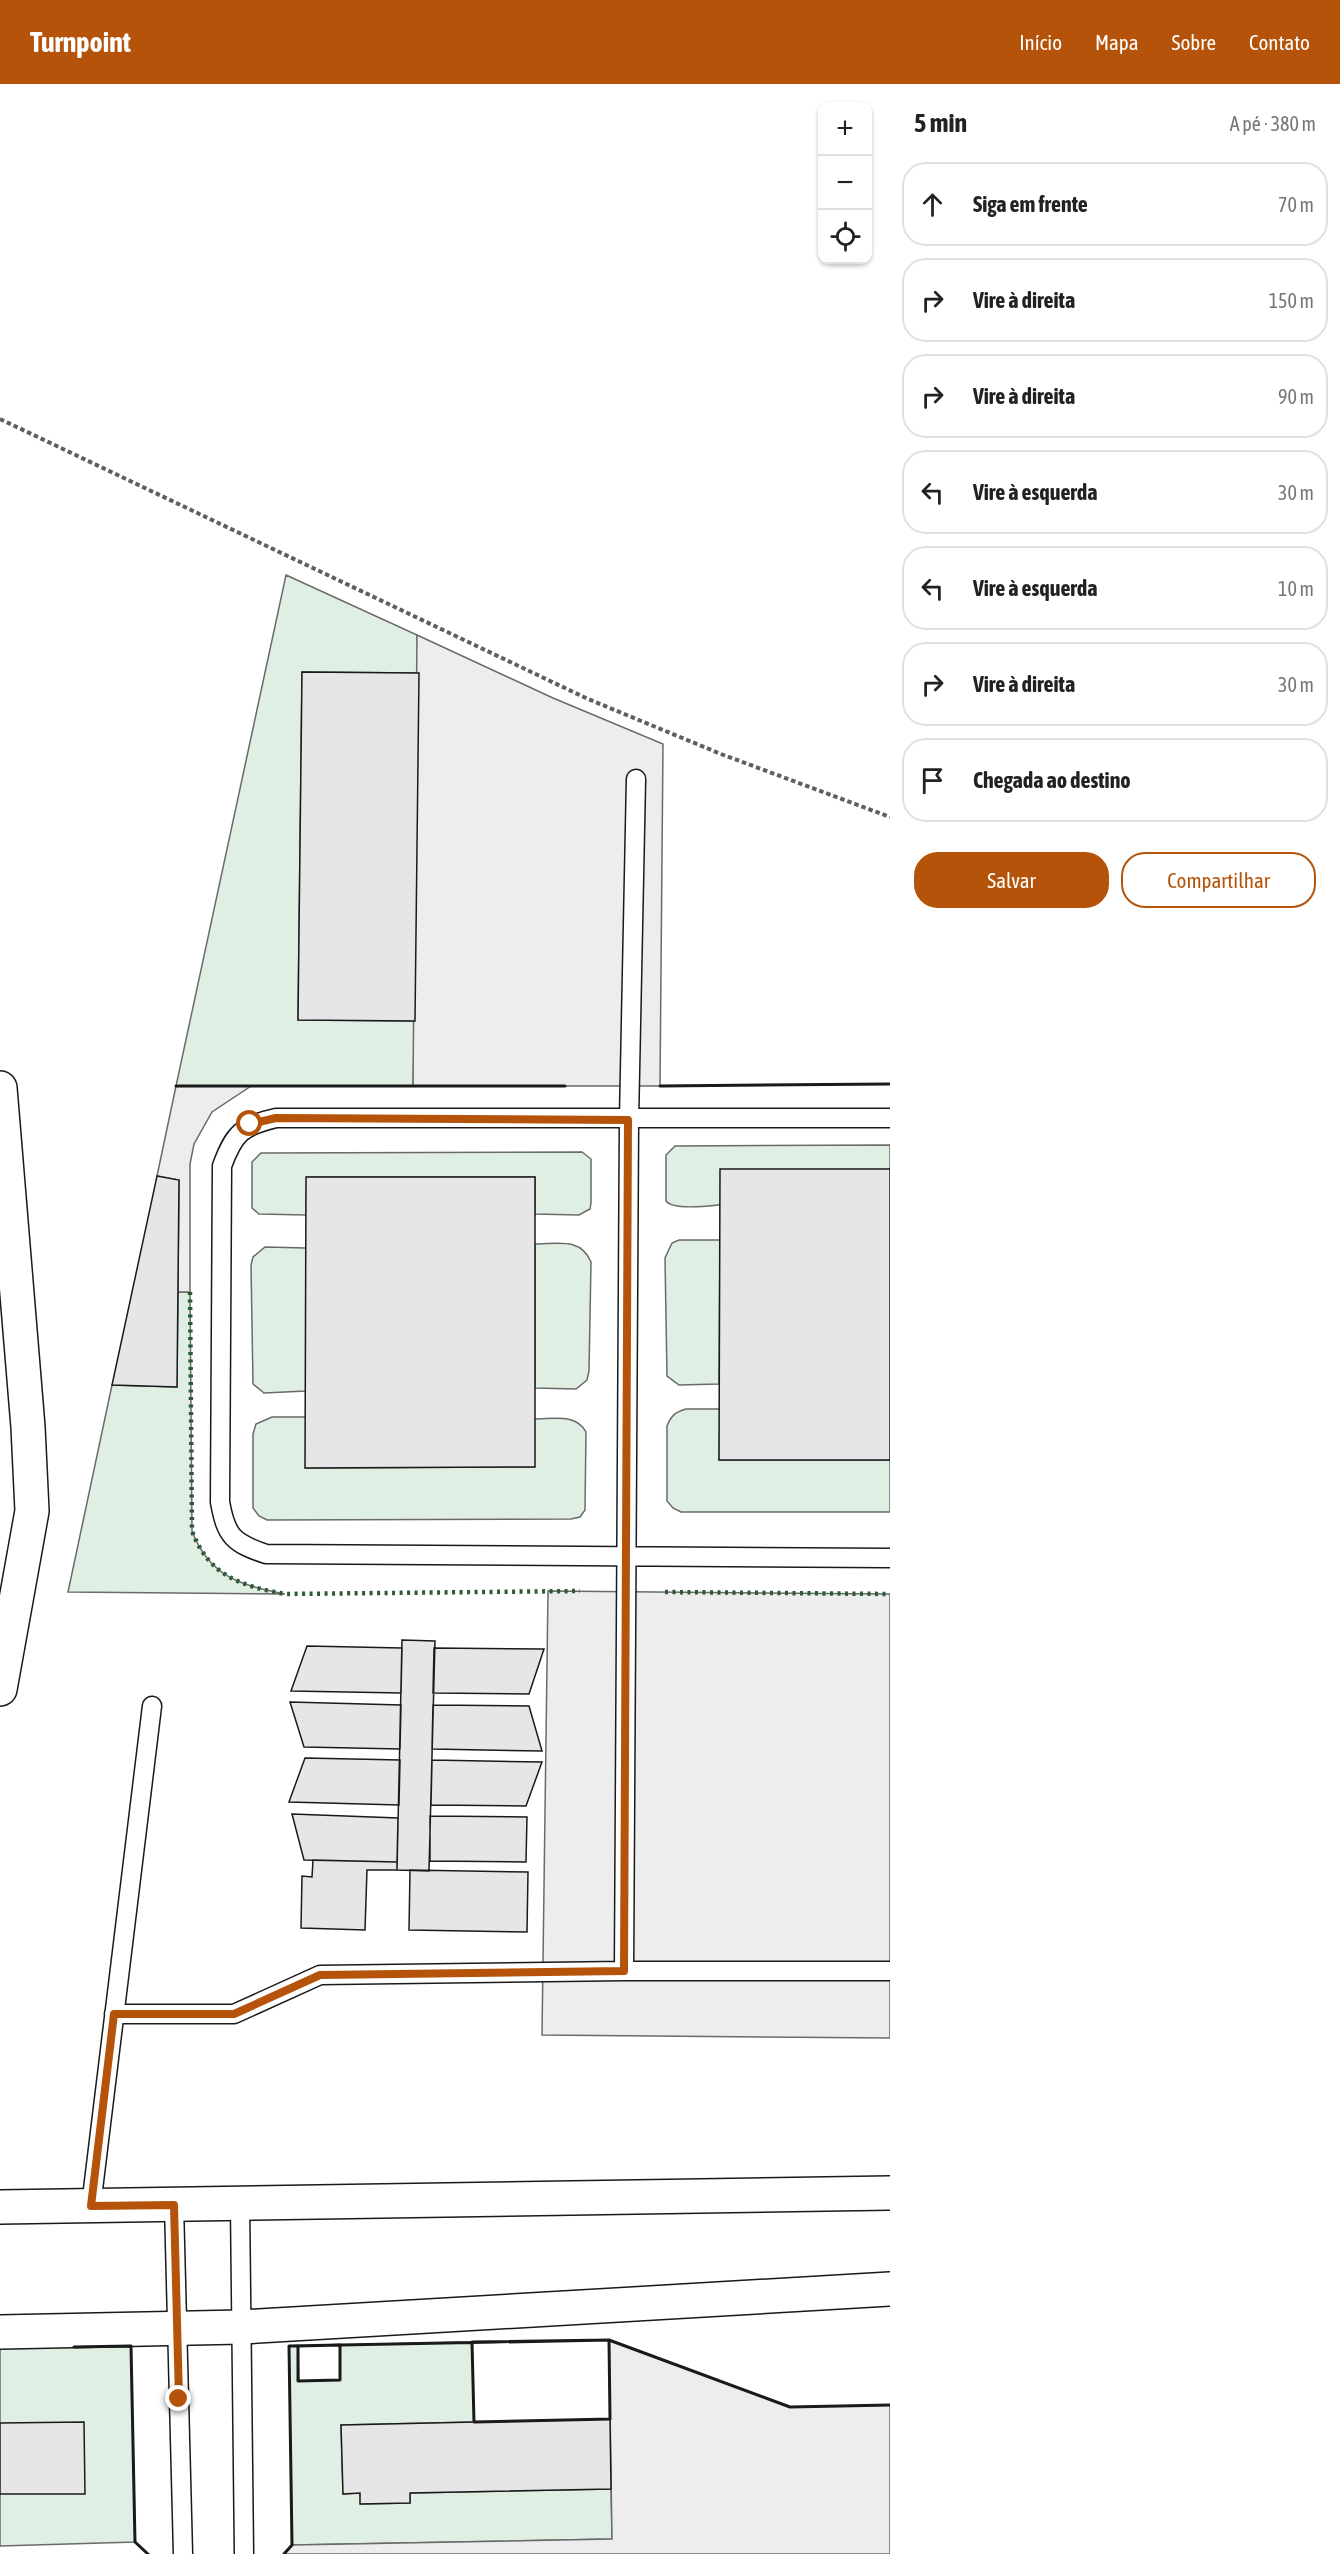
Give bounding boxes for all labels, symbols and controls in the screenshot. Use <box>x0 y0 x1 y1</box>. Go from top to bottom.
text: Turnpoint <box>30 26 131 58</box>
text: Início <box>1019 30 1062 54</box>
text: Mapa <box>1095 30 1139 54</box>
text: Sobre <box>1172 30 1216 54</box>
text: Contato <box>1249 30 1310 54</box>
map controls <box>818 102 872 264</box>
button: + <box>818 102 872 156</box>
text: 5 min <box>914 108 967 138</box>
text: A pé · 380 m <box>1230 112 1316 135</box>
button: − <box>818 156 872 210</box>
icon: ahead <box>916 188 949 221</box>
text: Siga em frente <box>973 191 1088 217</box>
text: 70 m <box>1278 193 1314 216</box>
button: locate <box>818 210 872 264</box>
icon: right <box>916 284 949 317</box>
text: Vire à direita <box>973 287 1075 313</box>
text: 150 m <box>1269 289 1314 312</box>
icon: right <box>916 380 949 413</box>
text: Vire à direita <box>973 383 1075 409</box>
text: 90 m <box>1278 385 1314 408</box>
icon: left <box>916 476 949 509</box>
text: Vire à esquerda <box>973 479 1098 505</box>
text: 30 m <box>1278 481 1314 504</box>
icon: left <box>916 572 949 605</box>
text: Vire à esquerda <box>973 575 1098 601</box>
text: 10 m <box>1278 577 1314 600</box>
icon: right <box>916 668 949 701</box>
text: Vire à direita <box>973 671 1075 697</box>
text: 30 m <box>1278 673 1314 696</box>
icon: arrive <box>916 764 949 797</box>
text: Chegada ao destino <box>973 767 1131 793</box>
button: Salvar <box>914 852 1109 908</box>
button: Compartilhar <box>1121 852 1316 908</box>
route start <box>236 1110 262 1136</box>
route end <box>165 2385 191 2411</box>

